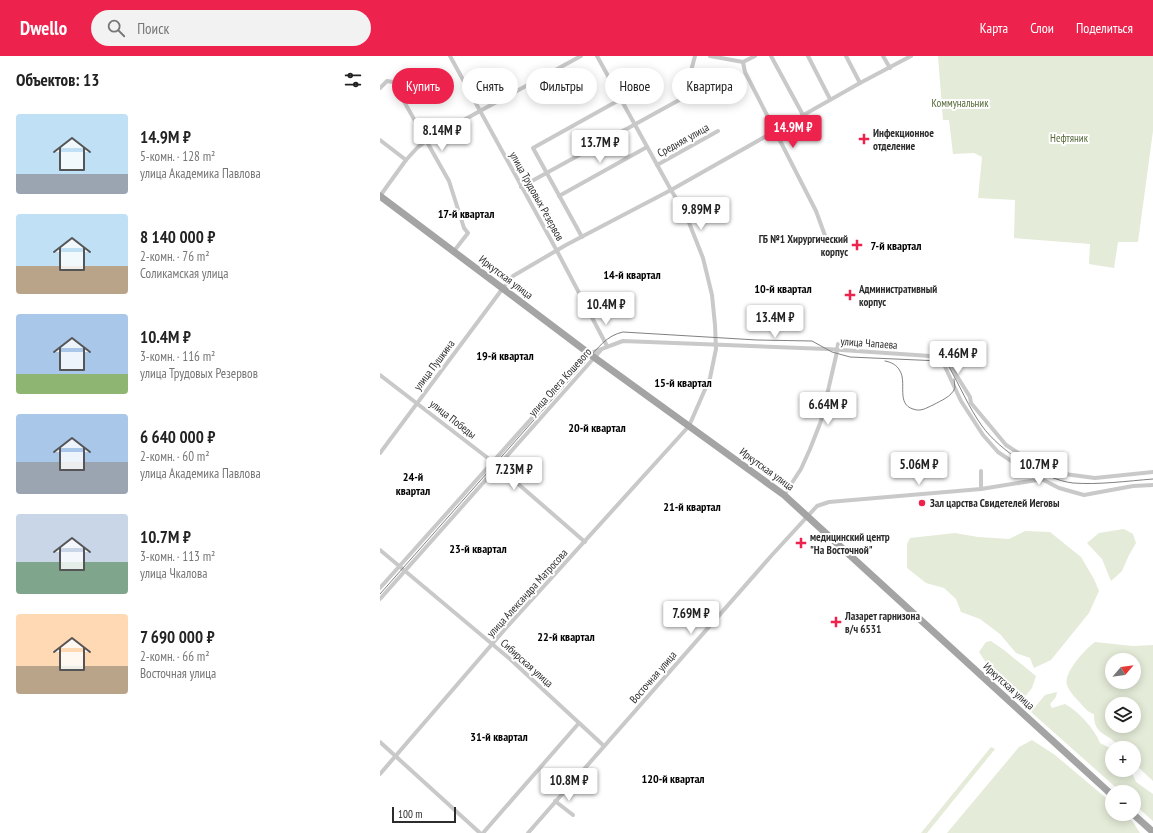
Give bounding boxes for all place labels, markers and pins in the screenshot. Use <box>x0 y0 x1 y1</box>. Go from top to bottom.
pin: 14.9M ₽ <box>756 115 830 149</box>
pin: 8.14M ₽ <box>405 118 479 152</box>
place label: Инфекционное отделение <box>873 126 934 153</box>
pin: 13.7M ₽ <box>563 130 637 164</box>
marker: Инфекционное отделение <box>858 133 870 145</box>
pin: 9.89M ₽ <box>664 197 738 231</box>
place label: ГБ №1 Хирургический корпус <box>759 232 848 259</box>
marker: ГБ №1 Хирургический корпус <box>851 239 863 251</box>
place label: Административный корпус <box>858 282 937 309</box>
marker: Административный корпус <box>844 289 856 301</box>
pin: 10.4M ₽ <box>569 292 643 326</box>
pin: 13.4M ₽ <box>738 305 812 339</box>
pin: 4.46M ₽ <box>921 341 995 375</box>
pin: 6.64M ₽ <box>791 392 865 426</box>
pin: 5.06M ₽ <box>882 452 956 486</box>
pin: 10.7M ₽ <box>1002 452 1076 486</box>
pin: 7.23M ₽ <box>477 457 551 491</box>
place label: Зал царства Свидетелей Иеговы <box>930 496 1060 510</box>
marker: Зал царства Свидетелей Иеговы <box>917 498 927 508</box>
place label: медицинский центр "На Восточной" <box>810 530 890 557</box>
marker: медицинский центр "На Восточной" <box>795 537 807 549</box>
pin: 7.69M ₽ <box>654 601 728 635</box>
place label: Лазарет гарнизона в/ч 6531 <box>844 609 920 636</box>
marker: Лазарет гарнизона в/ч 6531 <box>830 616 842 628</box>
pin: 10.8M ₽ <box>532 768 606 802</box>

